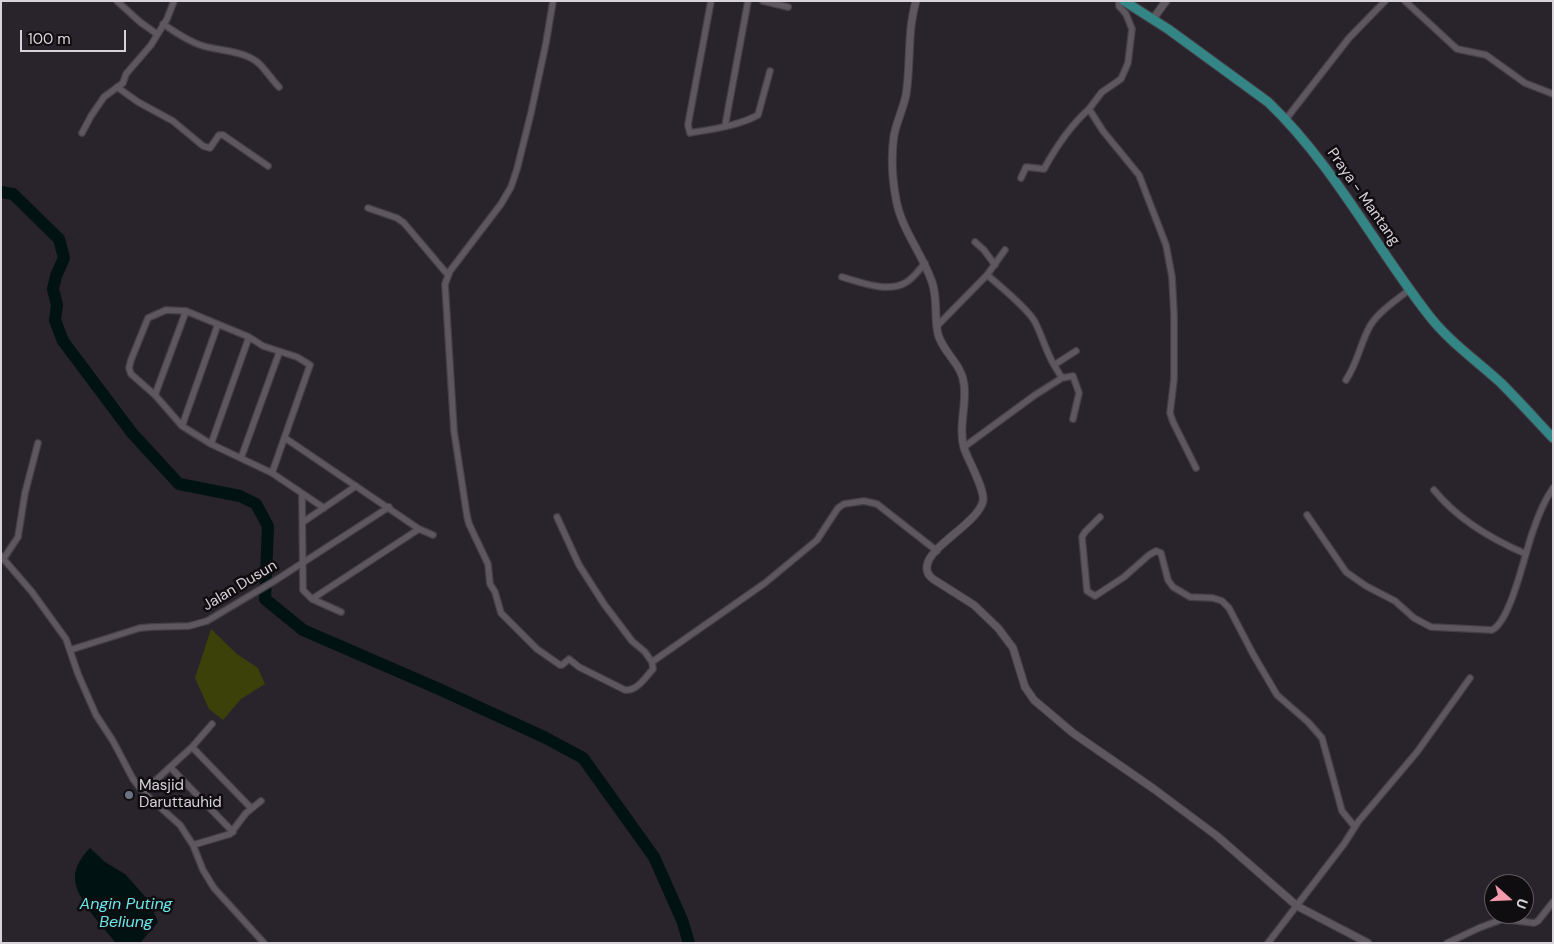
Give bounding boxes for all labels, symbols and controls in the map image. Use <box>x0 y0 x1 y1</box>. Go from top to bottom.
scale bar <box>22 20 129 52</box>
text: 100 m <box>28 29 71 49</box>
street label: Praya - Mantang <box>1323 145 1403 249</box>
street label: Jalan Dusun <box>200 557 280 615</box>
place label: Masjid Daruttauhid <box>139 777 222 812</box>
marker: Masjid Daruttauhid <box>123 789 135 801</box>
north arrow <box>1484 874 1534 924</box>
water label: Angin Puting Beliung <box>80 895 172 933</box>
text: U <box>1512 896 1532 911</box>

